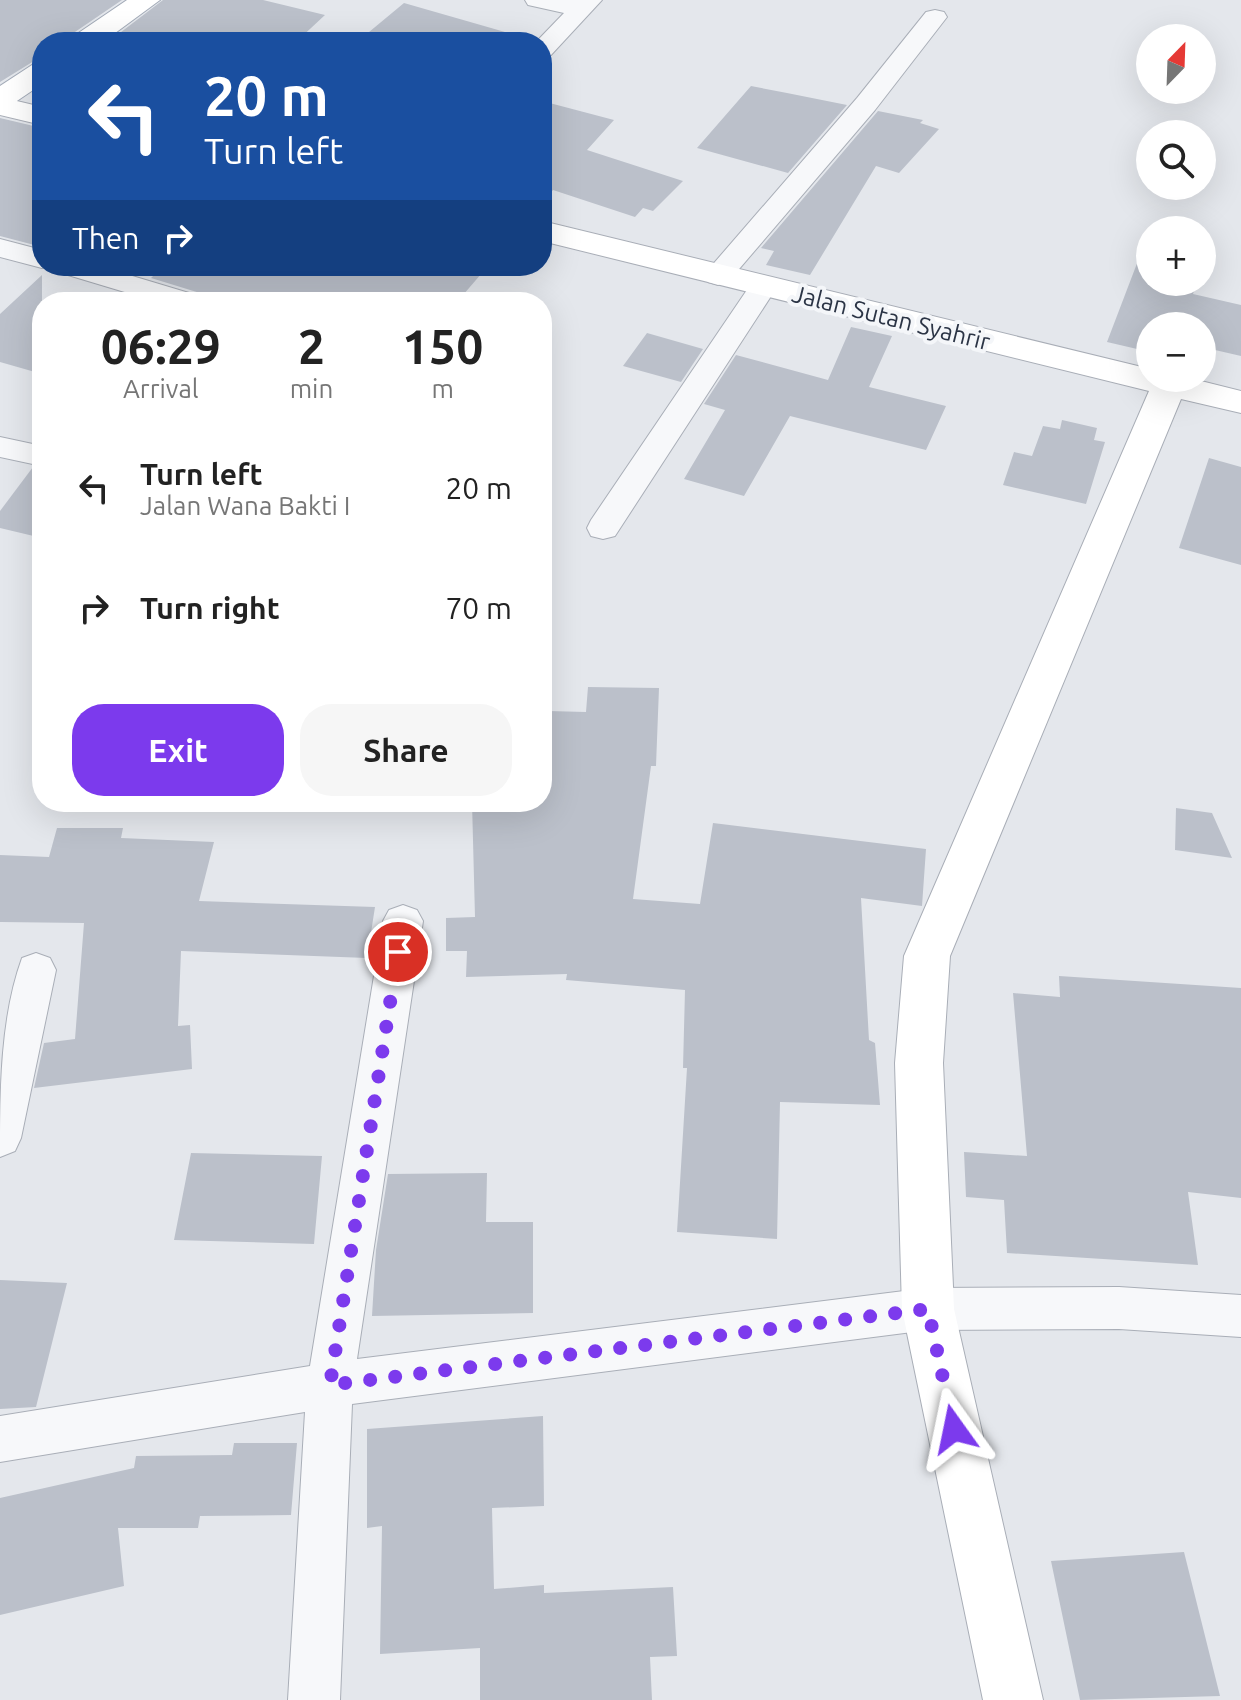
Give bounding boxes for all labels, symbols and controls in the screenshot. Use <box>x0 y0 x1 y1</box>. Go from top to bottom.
north arrow <box>1136 24 1216 104</box>
map controls <box>1136 24 1216 392</box>
icon: left <box>72 64 176 168</box>
text: 20 m <box>204 64 329 127</box>
button: search <box>1136 120 1216 200</box>
text: Turn left <box>204 130 343 171</box>
icon: right <box>156 216 200 260</box>
button: + <box>1136 216 1216 296</box>
text: Then <box>72 221 140 255</box>
street label: Jalan Sutan Syahrir <box>789 280 993 355</box>
button: − <box>1136 312 1216 392</box>
text: 06:29 <box>101 319 221 373</box>
text: 2 <box>298 319 325 373</box>
text: 150 <box>402 319 483 373</box>
text: Arrival <box>123 374 199 403</box>
text: min <box>290 374 333 403</box>
text: m <box>431 374 454 403</box>
text: Turn left <box>140 457 262 491</box>
icon: left <box>72 466 116 510</box>
text: 20 m <box>445 471 512 505</box>
text: Jalan Wana Bakti I <box>140 491 350 520</box>
icon: right <box>72 586 116 630</box>
text: Turn right <box>140 591 280 625</box>
text: 70 m <box>445 591 512 625</box>
button: Exit <box>72 704 284 796</box>
button: Share <box>300 704 512 796</box>
pin <box>364 918 432 986</box>
icon: arrive <box>376 930 420 974</box>
position arrow <box>912 1387 996 1471</box>

